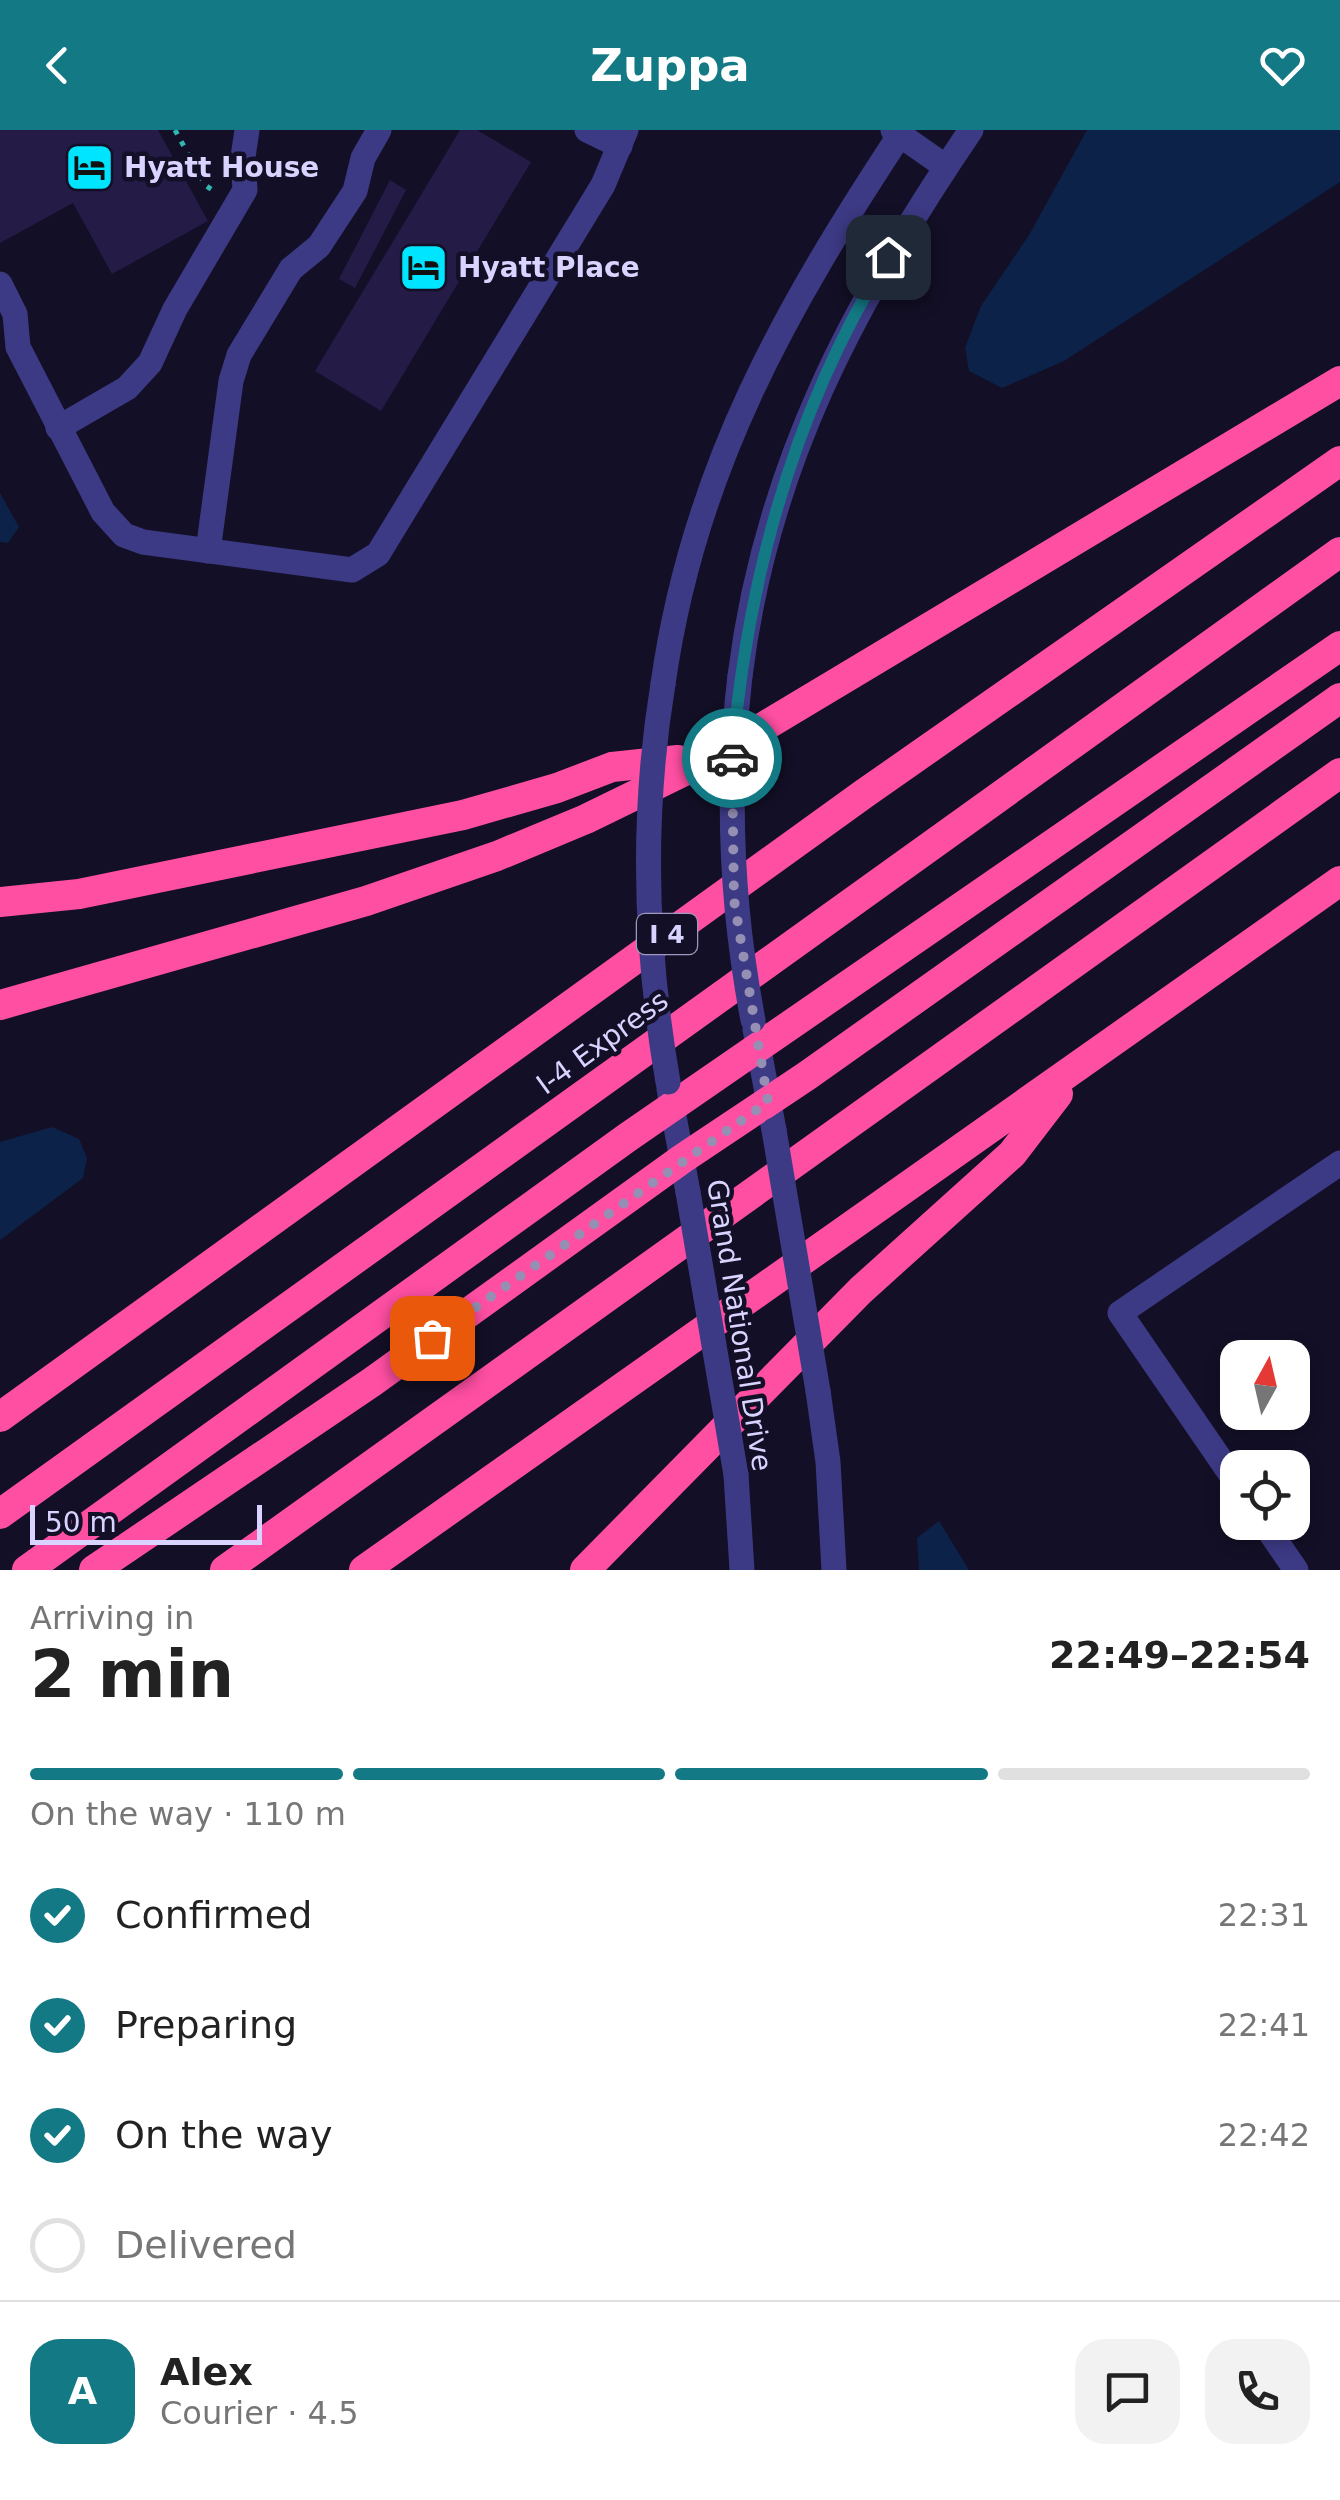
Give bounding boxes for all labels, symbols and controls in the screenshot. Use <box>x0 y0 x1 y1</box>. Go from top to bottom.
icon: back <box>30 38 85 93</box>
icon: heart <box>1255 38 1310 93</box>
text: Zuppa <box>590 39 750 92</box>
hotel icon: Hyatt House <box>63 141 115 193</box>
place label: Hyatt House <box>124 151 319 184</box>
pin <box>846 215 931 300</box>
icon: home <box>861 230 916 285</box>
hotel icon: Hyatt Place <box>397 241 449 293</box>
place label: Hyatt Place <box>458 251 640 284</box>
courier <box>682 708 782 808</box>
icon: car <box>705 731 760 786</box>
road number: I 4 <box>637 914 697 954</box>
street label: I-4 Express <box>530 984 674 1101</box>
street label: Grand National Drive <box>700 1177 779 1473</box>
pin <box>390 1296 475 1381</box>
icon: bag <box>405 1311 460 1366</box>
north arrow <box>1220 1340 1310 1430</box>
map controls <box>1220 1340 1310 1540</box>
button: locate <box>1220 1450 1310 1540</box>
scale bar <box>30 1500 262 1544</box>
text: 50 m <box>45 1506 117 1539</box>
text: Arriving in <box>30 1599 194 1637</box>
text: 22:49–22:54 <box>1049 1633 1310 1677</box>
text: 2 min <box>30 1637 234 1712</box>
text: On the way · 110 m <box>30 1795 346 1833</box>
icon: check <box>30 1888 85 1943</box>
text: Confirmed <box>115 1893 312 1937</box>
text: 22:31 <box>1218 1896 1310 1934</box>
icon: check <box>30 1998 85 2053</box>
text: Preparing <box>115 2003 297 2047</box>
text: 22:41 <box>1218 2006 1310 2044</box>
icon: check <box>30 2108 85 2163</box>
text: On the way <box>115 2113 332 2157</box>
text: 22:42 <box>1218 2116 1310 2154</box>
text: Delivered <box>115 2223 297 2267</box>
button: chat <box>1075 2339 1180 2444</box>
button: phone <box>1205 2339 1310 2444</box>
text: Alex <box>160 2350 253 2394</box>
text: A <box>68 2369 97 2413</box>
text: Courier · 4.5 <box>160 2394 359 2432</box>

